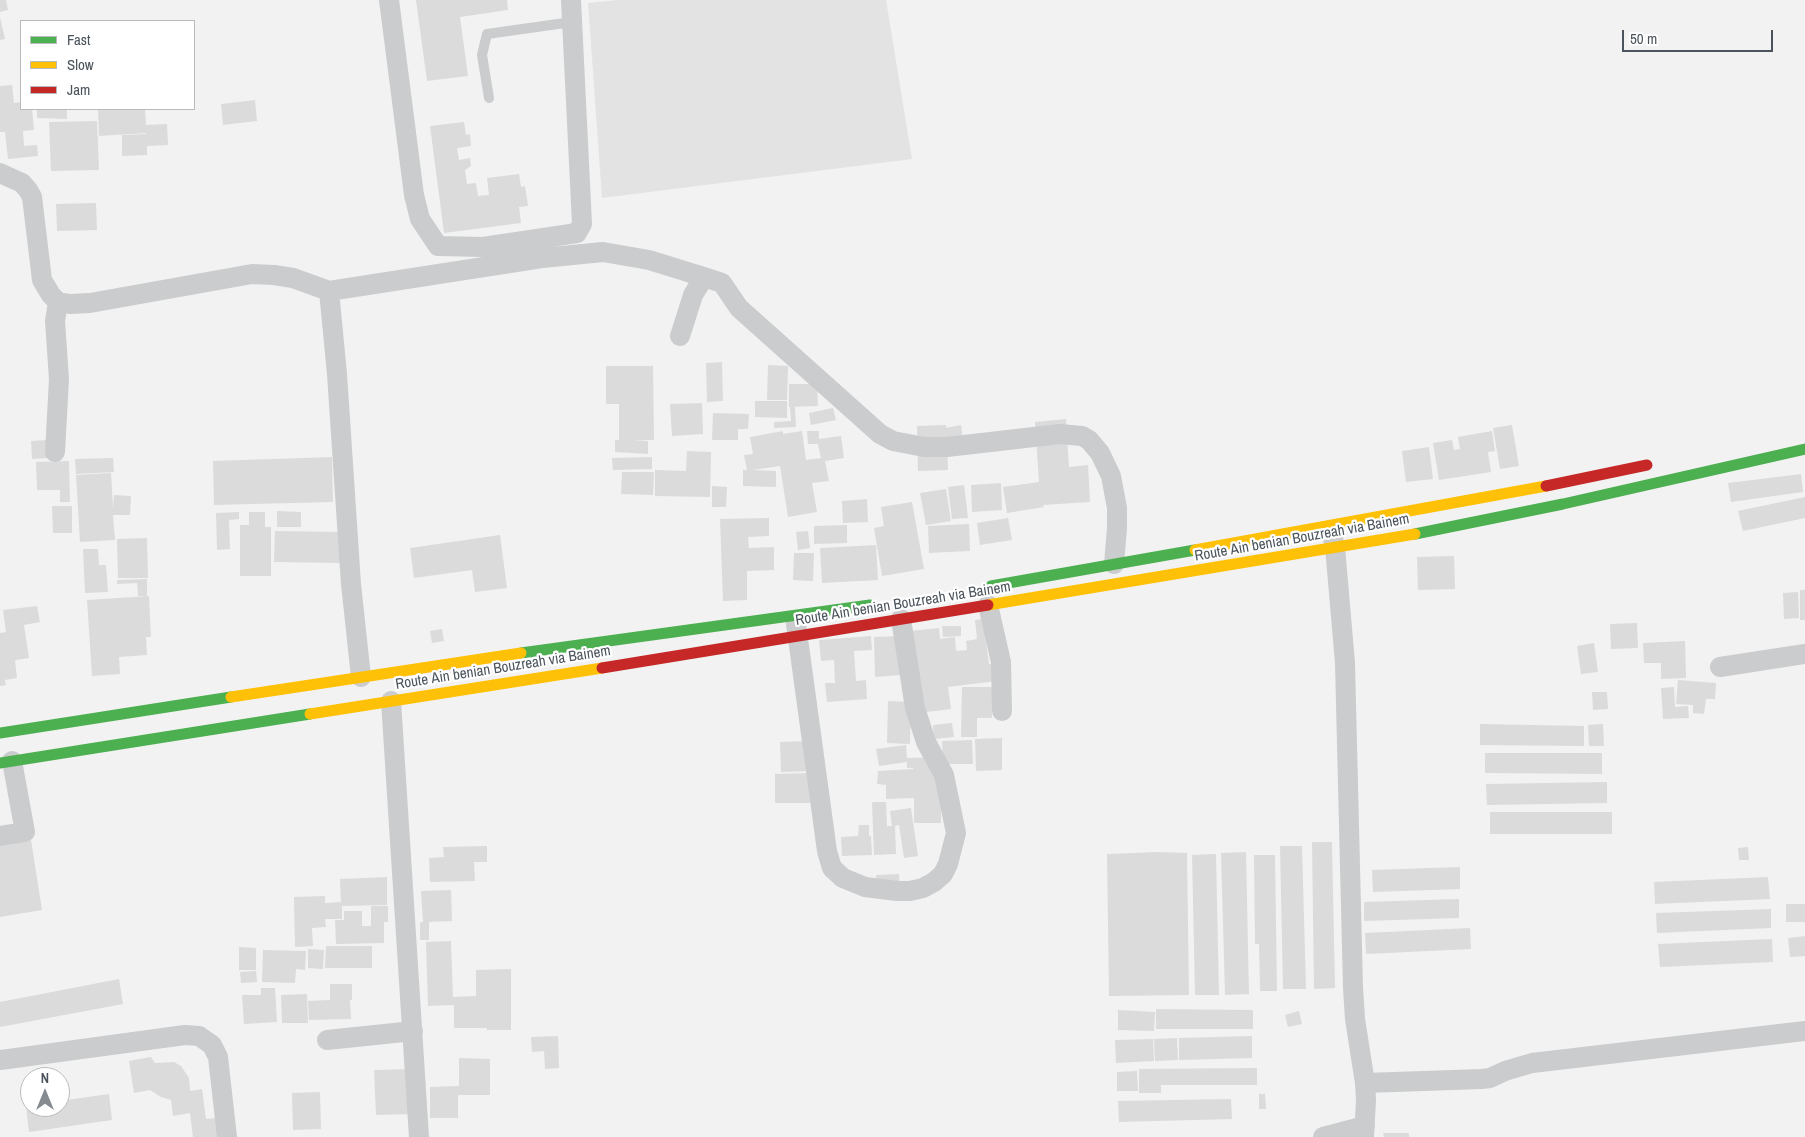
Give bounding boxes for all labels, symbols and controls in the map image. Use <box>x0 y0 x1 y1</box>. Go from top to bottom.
legend <box>20 20 195 110</box>
scale bar <box>1625 20 1776 52</box>
text: 50 m <box>1630 28 1657 49</box>
text: Fast <box>67 29 90 50</box>
text: Slow <box>67 54 94 75</box>
text: Jam <box>67 79 90 100</box>
street label: Route Ain benian Bouzreah via Bainem <box>1193 510 1411 566</box>
street label: Route Ain benian Bouzreah via Bainem <box>794 578 1012 630</box>
street label: Route Ain benian Bouzreah via Bainem <box>394 642 612 694</box>
north arrow <box>20 1067 70 1117</box>
text: N <box>41 1069 49 1087</box>

